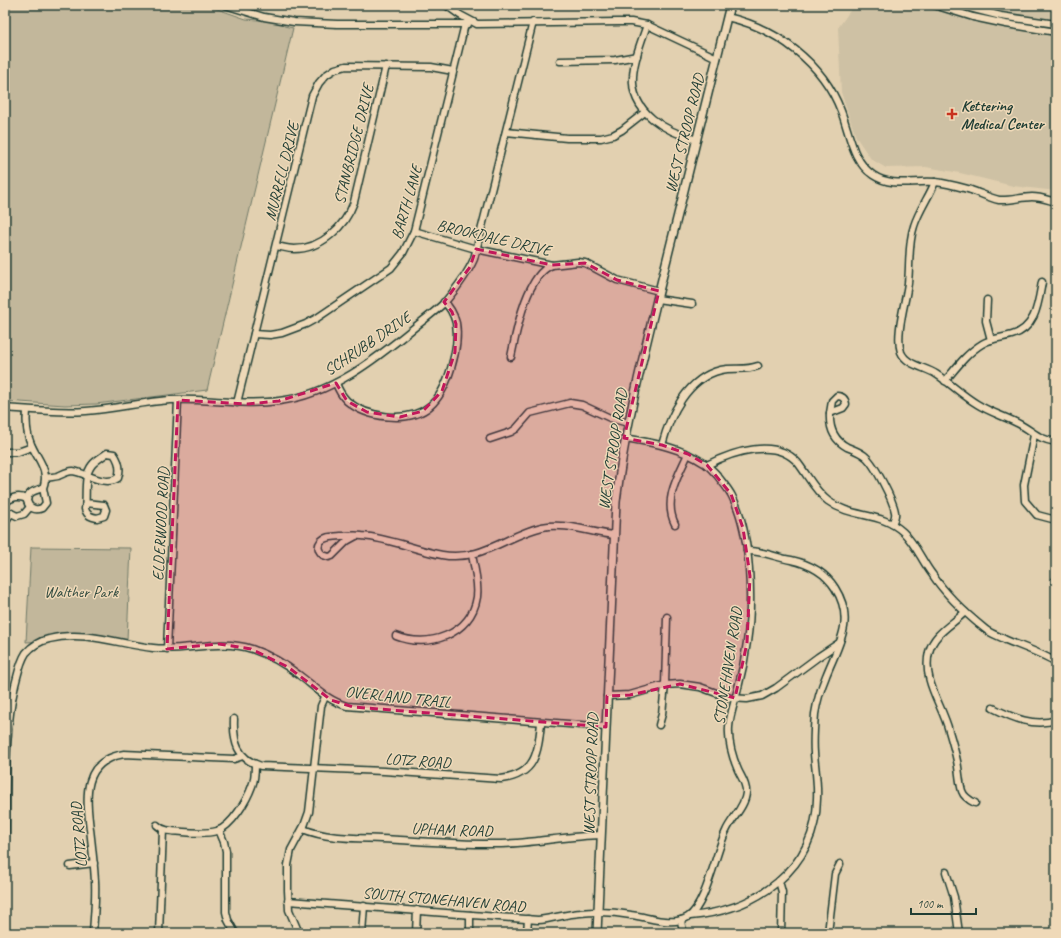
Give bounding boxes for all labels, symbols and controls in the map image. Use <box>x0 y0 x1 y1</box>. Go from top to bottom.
street label: WEST STROOP ROAD <box>661 70 710 195</box>
street label: STANBRIDGE DRIVE <box>329 80 379 206</box>
place label: Kettering Medical Center <box>961 96 1046 134</box>
marker: Kettering Medical Center <box>946 108 958 120</box>
street label: MURRELL DRIVE <box>260 118 304 222</box>
street label: BARTH LANE <box>387 161 428 242</box>
street label: BROOKDALE DRIVE <box>435 215 555 261</box>
street label: SCHRUBB DRIVE <box>320 306 417 380</box>
street label: WEST STROOP ROAD <box>594 386 633 511</box>
street label: ELDERWOOD ROAD <box>148 465 174 581</box>
park label: Walther Park <box>44 582 119 602</box>
street label: STONEHAVEN ROAD <box>709 604 747 726</box>
street label: OVERLAND TRAIL <box>344 682 452 712</box>
street label: WEST STROOP ROAD <box>579 711 603 835</box>
street label: LOTZ ROAD <box>385 749 453 773</box>
street label: LOTZ ROAD <box>66 800 92 868</box>
street label: UPHAM ROAD <box>411 819 494 841</box>
street label: SOUTH STONEHAVEN ROAD <box>362 883 528 917</box>
scale bar <box>911 890 976 916</box>
text: 100 m <box>917 896 944 912</box>

